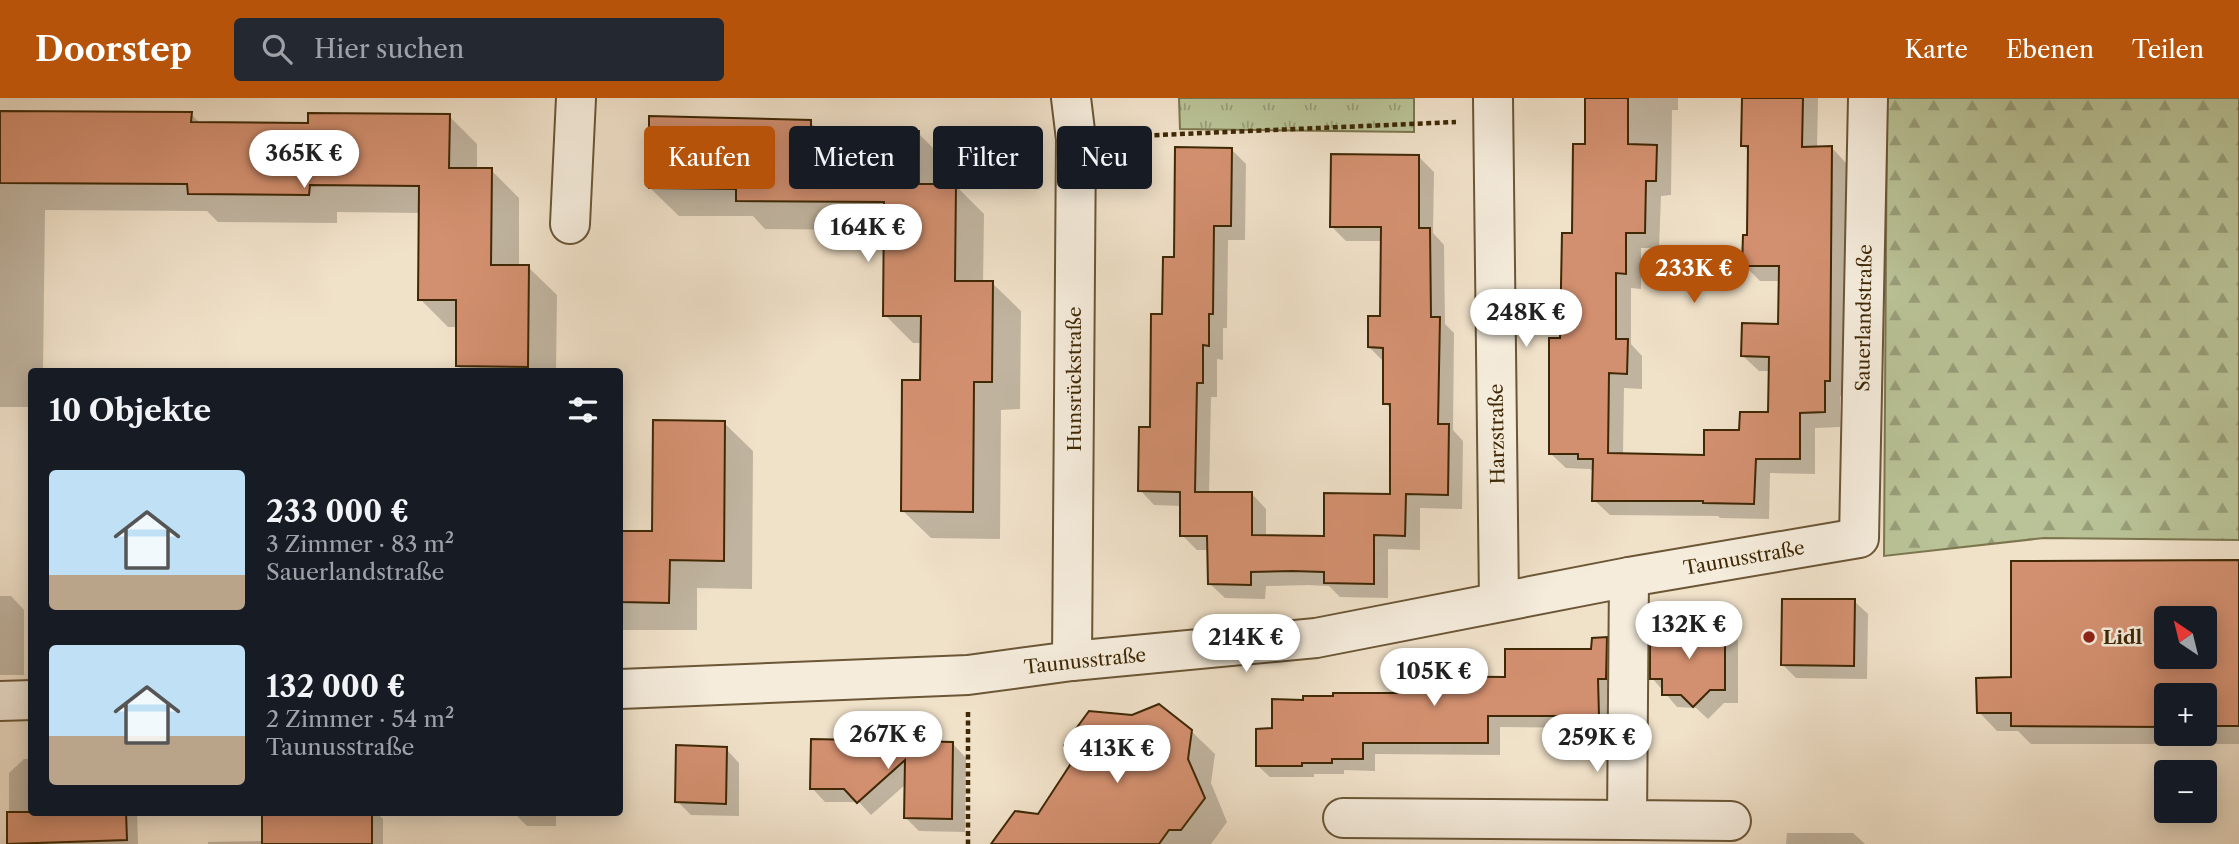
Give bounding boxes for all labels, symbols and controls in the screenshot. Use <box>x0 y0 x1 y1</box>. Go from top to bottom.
search box <box>234 18 724 81</box>
text: Doorstep <box>35 29 192 70</box>
icon: search <box>258 30 296 68</box>
text: Hier suchen <box>314 33 464 65</box>
text: Karte <box>1905 35 1968 64</box>
text: Ebenen <box>2006 35 2094 64</box>
text: Teilen <box>2132 35 2204 64</box>
chip: Kaufen <box>644 126 775 189</box>
chip: Mieten <box>789 126 919 189</box>
chip: Filter <box>933 126 1043 189</box>
chip: Neu <box>1057 126 1152 189</box>
pin: 365K € <box>247 130 361 190</box>
text: 365K € <box>265 139 343 167</box>
pin: 164K € <box>811 204 925 264</box>
text: 164K € <box>830 213 906 241</box>
street label: Sauerlandstraße <box>1851 244 1877 392</box>
pin: 233K € <box>1637 246 1751 305</box>
text: 233K € <box>1655 254 1733 282</box>
pin: 248K € <box>1469 289 1583 349</box>
text: 248K € <box>1486 298 1566 326</box>
street label: Hunsrückstraße <box>1063 307 1086 451</box>
street label: Harzstraße <box>1485 384 1509 484</box>
icon: filters <box>564 391 602 429</box>
text: 10 Objekte <box>49 392 211 429</box>
text: 233 000 € <box>266 493 409 530</box>
icon: home <box>105 498 189 582</box>
text: 3 Zimmer · 83 m² <box>266 530 454 558</box>
street label: Taunusstraße <box>1682 536 1806 580</box>
text: Sauerlandstraße <box>266 558 444 586</box>
pin: 132K € <box>1632 602 1746 661</box>
north arrow <box>2154 606 2217 668</box>
map controls <box>2154 606 2217 823</box>
text: 132K € <box>1651 610 1727 638</box>
pin: 214K € <box>1189 614 1303 674</box>
text: 214K € <box>1208 623 1284 651</box>
place label: Lidl <box>2103 626 2143 649</box>
marker: Lidl <box>2081 629 2097 645</box>
street label: Taunusstraße <box>1023 643 1147 679</box>
pin: 105K € <box>1377 648 1491 708</box>
text: 105K € <box>1396 657 1472 685</box>
text: 132 000 € <box>266 668 406 705</box>
icon: home <box>105 673 189 757</box>
button: + <box>2154 683 2217 746</box>
text: 2 Zimmer · 54 m² <box>266 705 454 733</box>
pin: 267K € <box>831 712 945 771</box>
pin: 259K € <box>1540 714 1654 774</box>
text: 267K € <box>849 720 927 748</box>
text: 259K € <box>1558 723 1636 751</box>
pin: 413K € <box>1060 726 1174 785</box>
text: Taunusstraße <box>266 733 415 761</box>
text: 413K € <box>1079 734 1155 762</box>
button: − <box>2154 760 2217 823</box>

